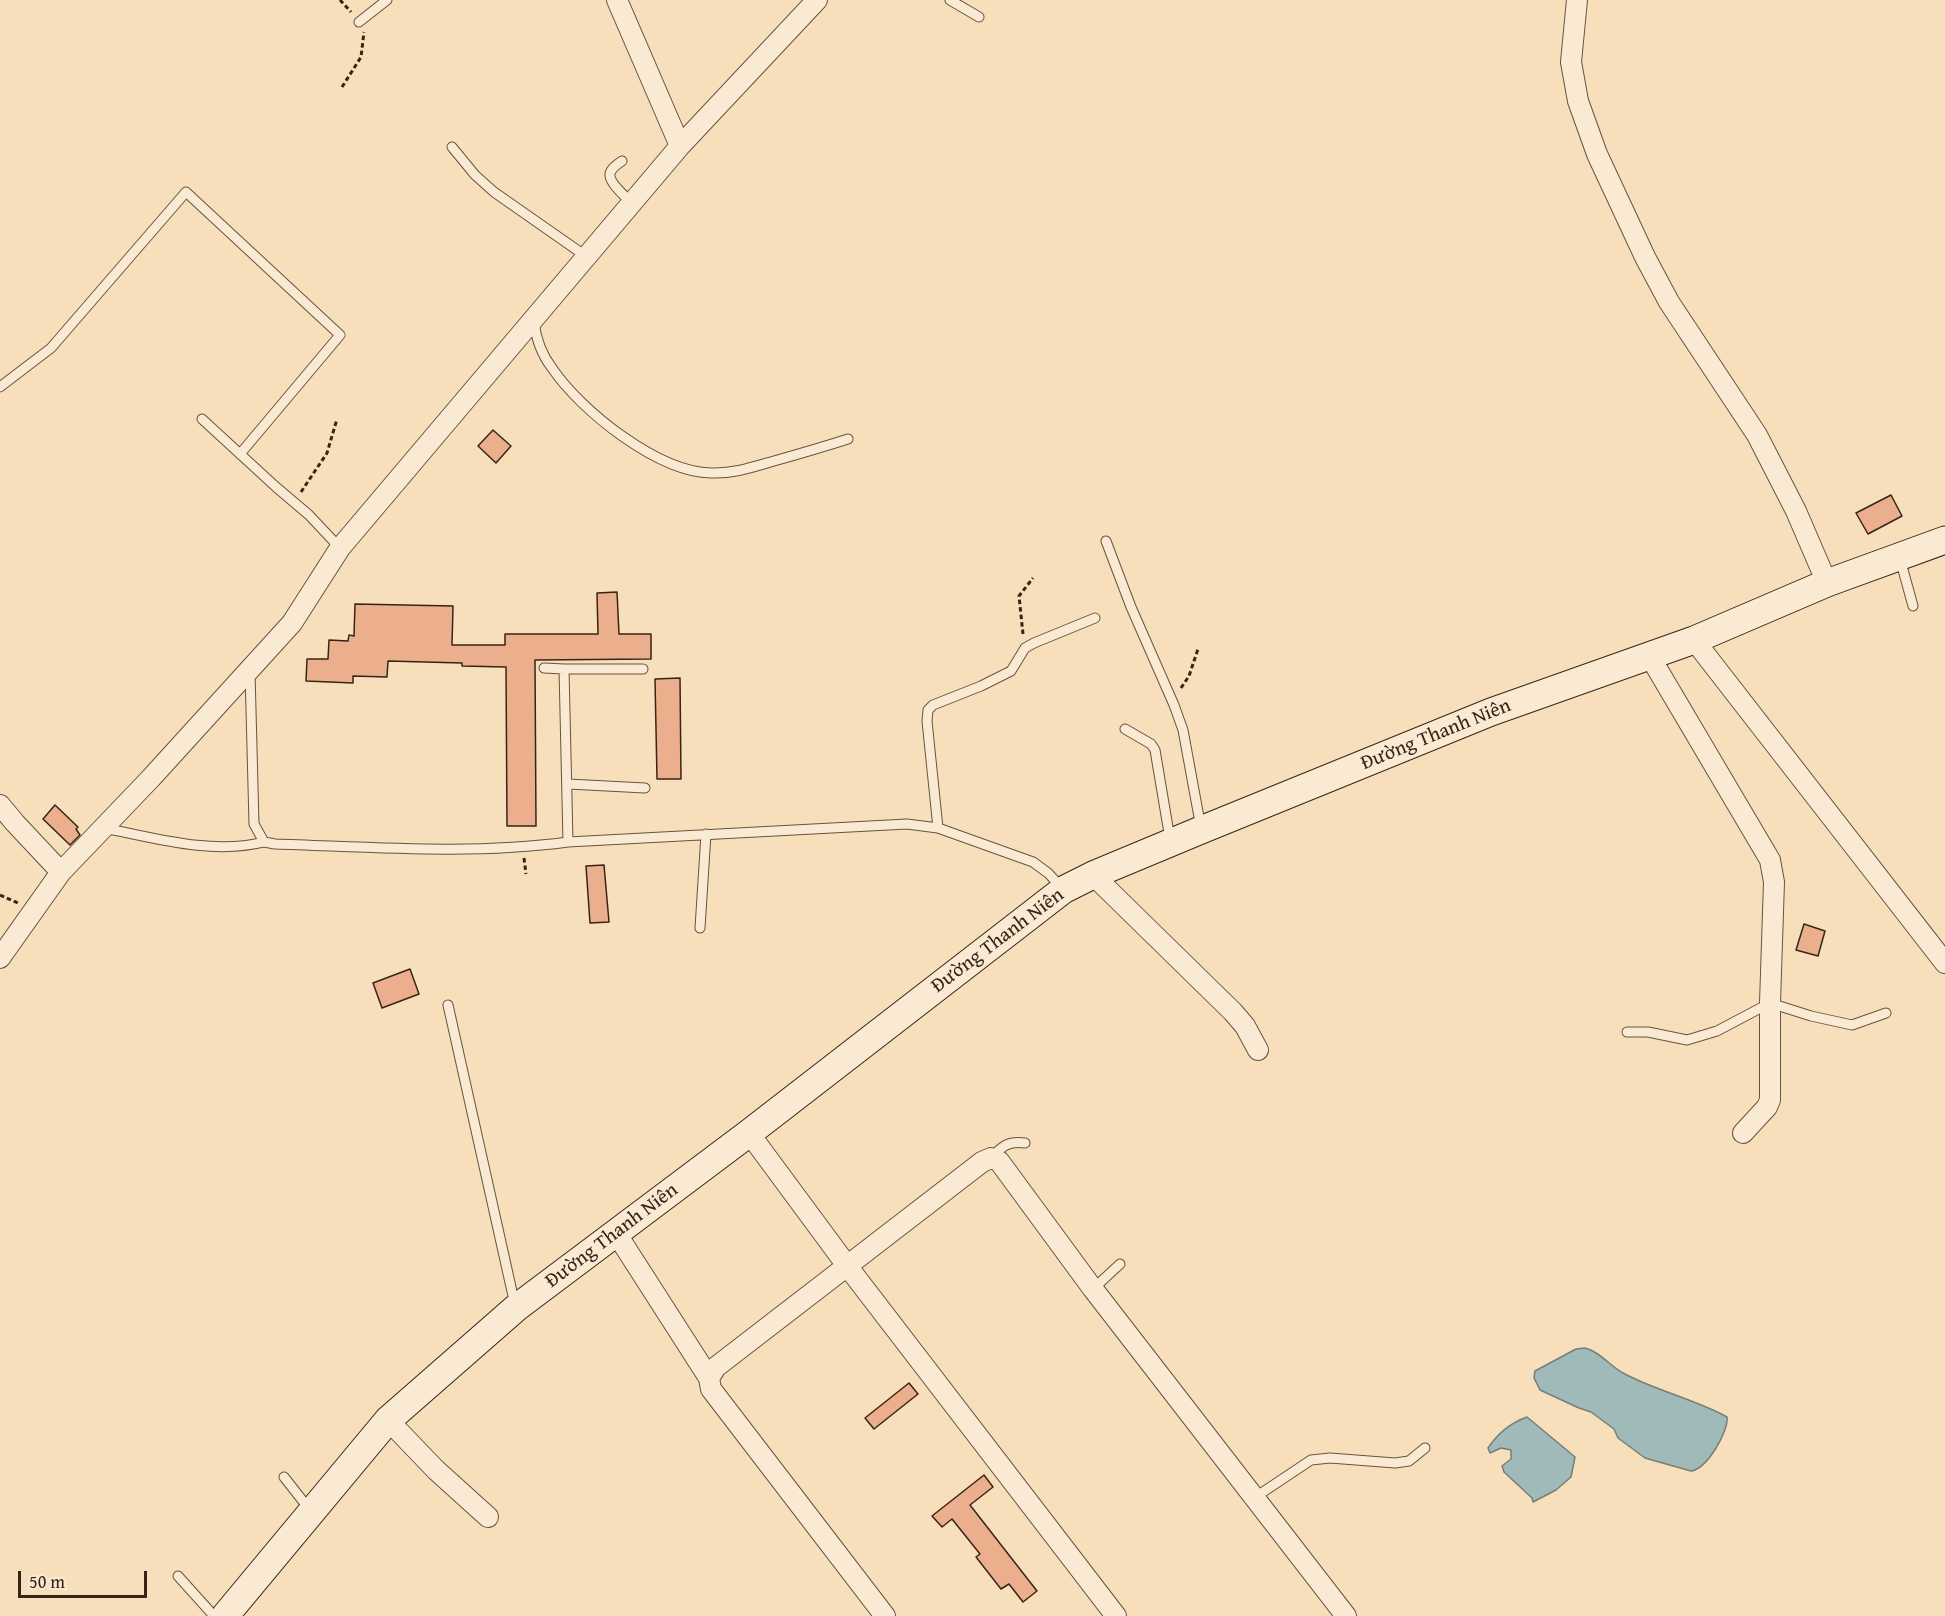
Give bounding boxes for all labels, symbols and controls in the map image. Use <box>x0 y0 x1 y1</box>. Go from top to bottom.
street label: Đường Thanh Niên <box>1358 694 1514 776</box>
street label: Đường Thanh Niên <box>927 883 1069 999</box>
street label: Đường Thanh Niên <box>541 1178 683 1294</box>
scale bar <box>21 1559 150 1597</box>
text: 50 m <box>29 1568 65 1595</box>

